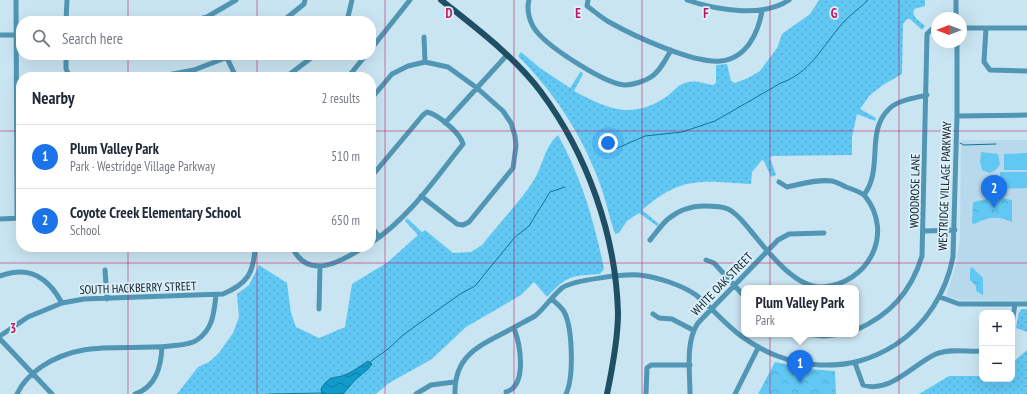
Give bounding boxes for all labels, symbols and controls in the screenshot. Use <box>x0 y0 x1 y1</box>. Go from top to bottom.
text: D <box>446 5 453 22</box>
text: E <box>575 5 581 22</box>
text: F <box>703 5 709 22</box>
text: G <box>831 5 838 22</box>
north arrow <box>931 12 967 48</box>
search box <box>16 16 376 60</box>
icon: search <box>30 27 52 49</box>
text: Search here <box>62 29 123 48</box>
text: Nearby <box>32 87 75 109</box>
text: 2 results <box>321 90 360 107</box>
street label: WESTRIDGE VILLAGE PARKWAY <box>935 120 954 251</box>
your location <box>598 133 618 153</box>
text: Plum Valley Park <box>70 139 159 158</box>
text: 1 <box>42 148 48 165</box>
text: 510 m <box>331 148 360 165</box>
street label: WOODROSE LANE <box>906 154 923 228</box>
text: Park · Westridge Village Parkway <box>70 158 215 175</box>
pin: 2 <box>981 175 1007 208</box>
text: Coyote Creek Elementary School <box>70 203 241 222</box>
text: 2 <box>42 212 48 229</box>
text: 650 m <box>331 212 360 229</box>
text: School <box>70 222 100 239</box>
street label: WHITE OAK STREET <box>688 248 756 319</box>
street label: SOUTH HACKBERRY STREET <box>79 278 197 297</box>
popup <box>741 285 859 337</box>
text: Plum Valley Park <box>756 293 844 312</box>
map controls <box>979 310 1015 382</box>
button: + <box>979 310 1015 346</box>
text: Park <box>756 312 775 329</box>
text: 3 <box>10 320 16 337</box>
button: − <box>979 346 1015 382</box>
pin: 1 <box>787 350 813 383</box>

